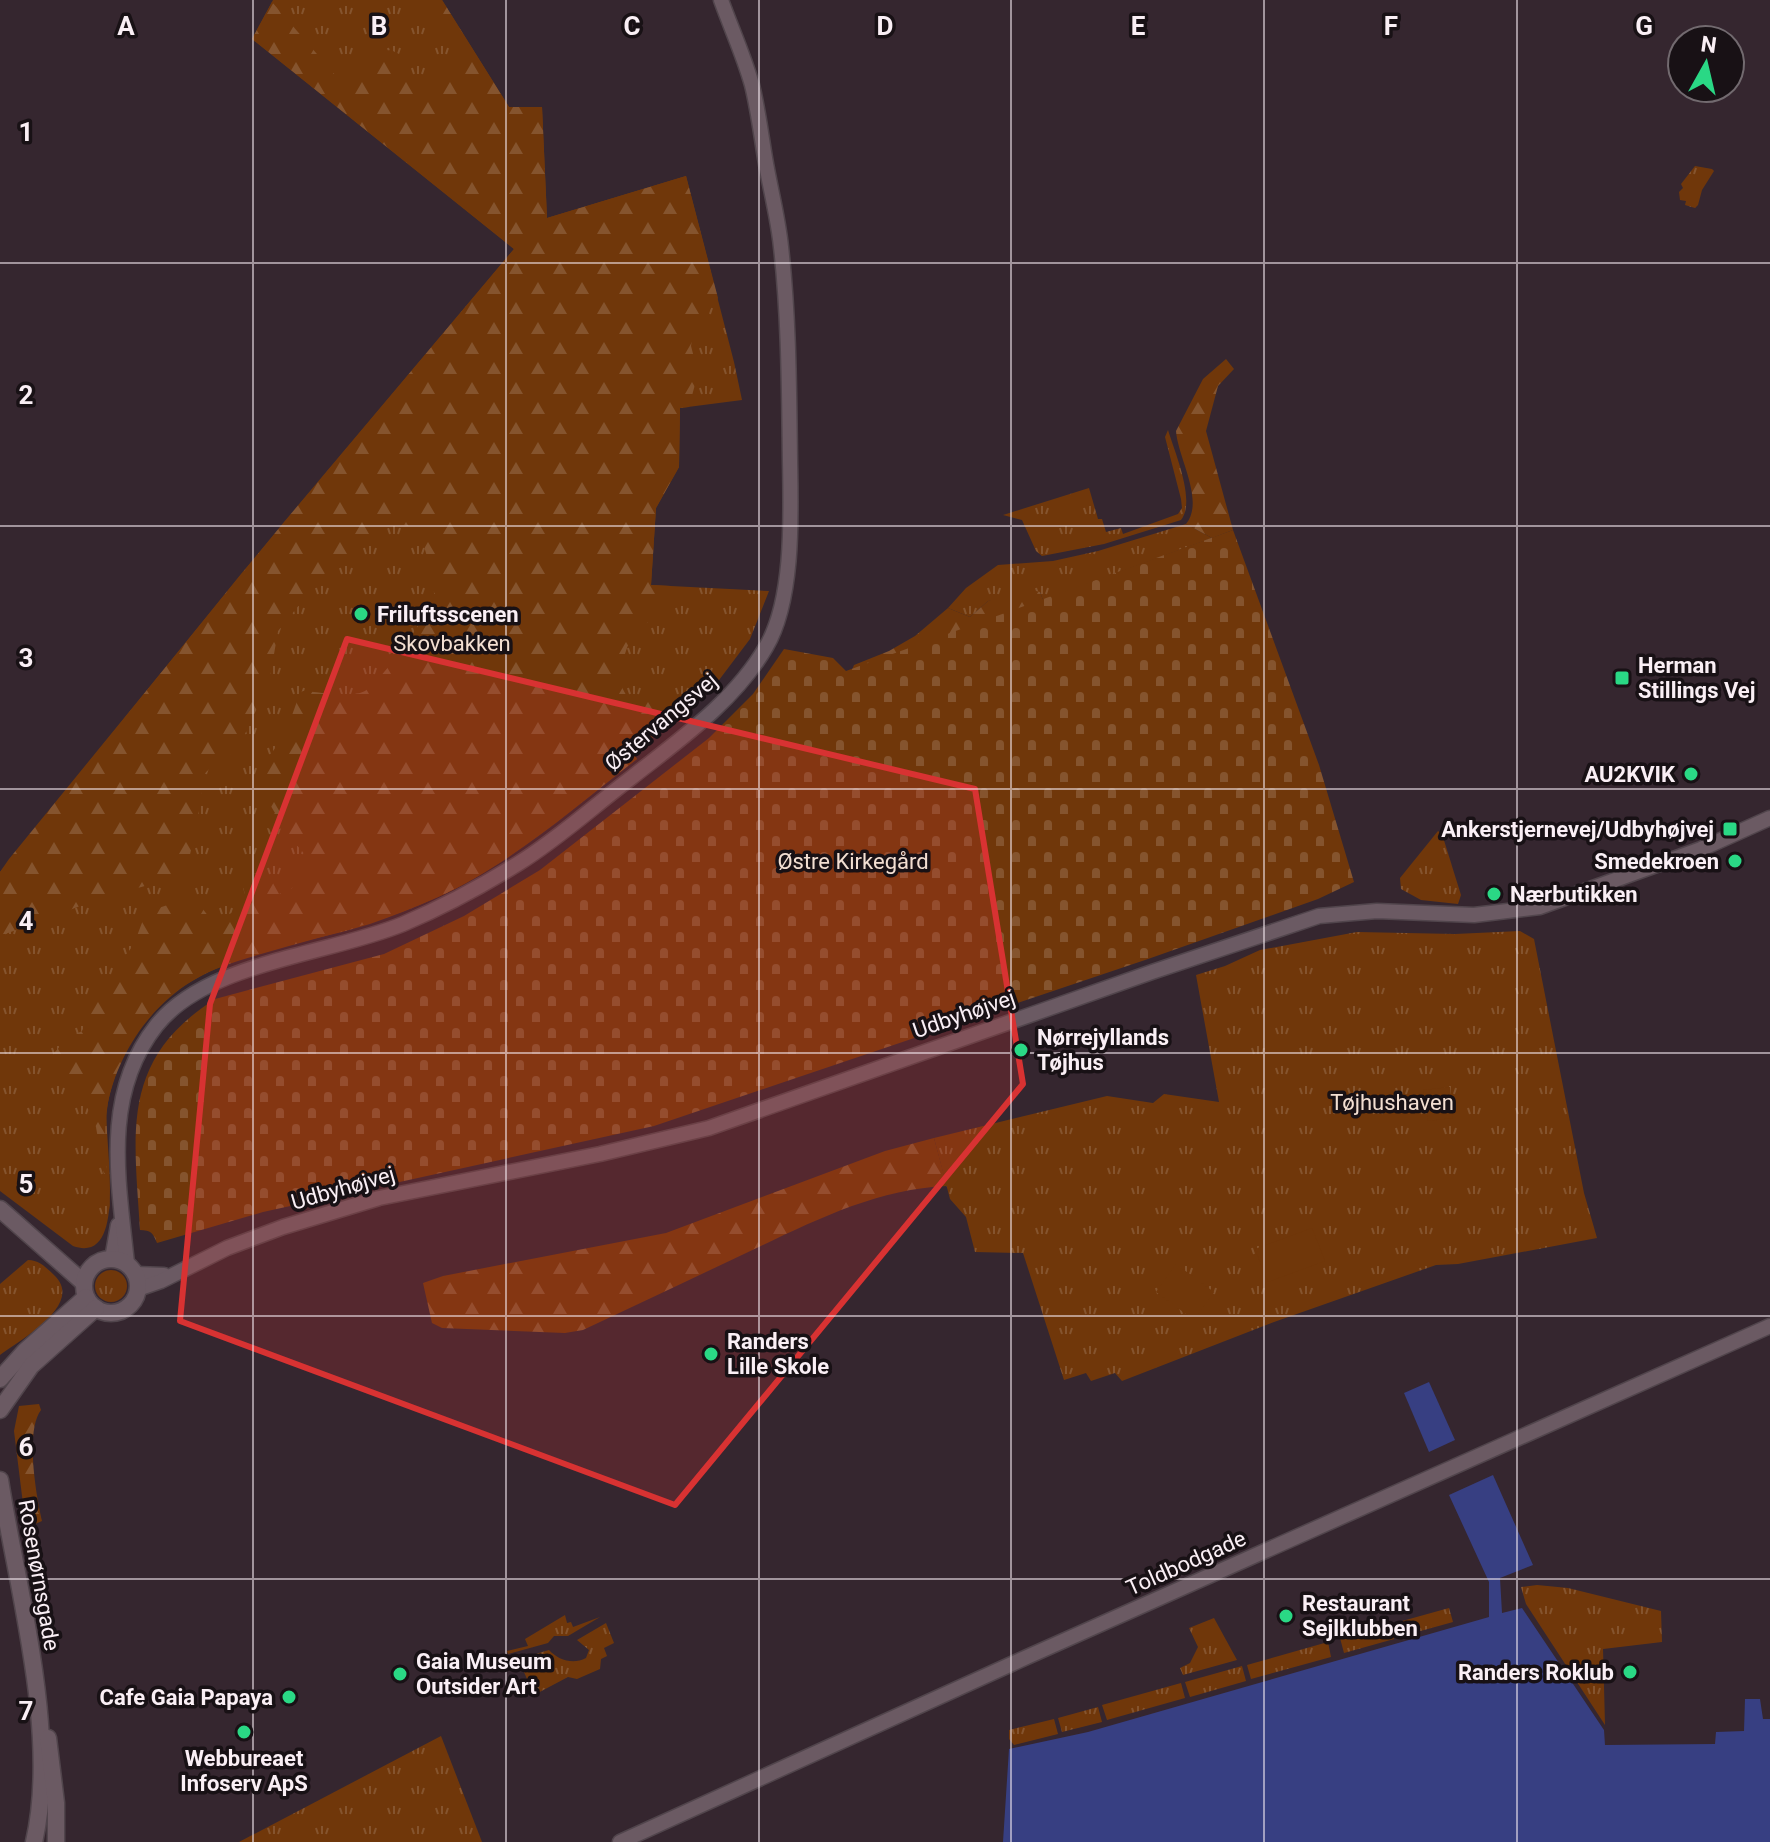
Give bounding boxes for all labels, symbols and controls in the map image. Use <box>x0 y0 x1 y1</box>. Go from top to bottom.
text: A <box>117 11 135 41</box>
text: B <box>371 11 387 41</box>
text: C <box>623 11 641 41</box>
text: D <box>877 11 893 41</box>
text: E <box>1131 11 1146 41</box>
text: F <box>1384 11 1398 41</box>
text: G <box>1635 11 1653 41</box>
north arrow <box>1666 24 1746 104</box>
text: N <box>1699 31 1718 58</box>
text: 1 <box>19 117 33 147</box>
text: 2 <box>19 380 33 410</box>
place label: Friluftsscenen <box>377 602 519 627</box>
marker: Friluftsscenen <box>352 605 370 623</box>
park label: Skovbakken <box>393 631 511 656</box>
text: 3 <box>19 643 33 673</box>
place label: Herman Stillings Vej <box>1638 653 1755 703</box>
street label: Østervangsvej <box>600 668 722 776</box>
marker: Herman Stillings Vej <box>1613 669 1631 687</box>
place label: AU2KVIK <box>1584 762 1676 787</box>
marker: AU2KVIK <box>1682 765 1700 783</box>
place label: Ankerstjernevej/Udbyhøjvej <box>1441 817 1714 842</box>
marker: Ankerstjernevej/Udbyhøjvej <box>1721 820 1739 838</box>
park label: Østre Kirkegård <box>777 849 929 874</box>
place label: Smedekroen <box>1594 849 1719 874</box>
marker: Smedekroen <box>1726 852 1744 870</box>
place label: Nærbutikken <box>1510 882 1638 907</box>
marker: Nærbutikken <box>1485 885 1503 903</box>
text: 4 <box>19 906 34 936</box>
street label: Udbyhøjvej <box>910 985 1018 1043</box>
place label: Nørrejyllands Tøjhus <box>1037 1025 1169 1075</box>
marker: Nørrejyllands Tøjhus <box>1012 1041 1030 1059</box>
park label: Tøjhushaven <box>1330 1090 1454 1115</box>
street label: Udbyhøjvej <box>288 1161 398 1215</box>
text: 5 <box>19 1169 33 1199</box>
place label: Randers Lille Skole <box>727 1329 829 1379</box>
marker: Randers Lille Skole <box>702 1345 720 1363</box>
text: 6 <box>19 1432 34 1462</box>
street label: Rosenørnsgade <box>13 1497 65 1653</box>
street label: Toldbodgade <box>1122 1526 1250 1600</box>
place label: Restaurant Sejlklubben <box>1302 1591 1418 1641</box>
marker: Restaurant Sejlklubben <box>1277 1607 1295 1625</box>
place label: Gaia Museum Outsider Art <box>416 1649 552 1699</box>
place label: Randers Roklub <box>1458 1660 1614 1685</box>
marker: Randers Roklub <box>1621 1663 1639 1681</box>
marker: Gaia Museum Outsider Art <box>391 1665 409 1683</box>
place label: Cafe Gaia Papaya <box>100 1685 273 1710</box>
marker: Cafe Gaia Papaya <box>280 1688 298 1706</box>
text: 7 <box>19 1696 33 1726</box>
marker: Webbureaet Infoserv ApS <box>235 1723 253 1741</box>
place label: Webbureaet Infoserv ApS <box>180 1746 308 1796</box>

